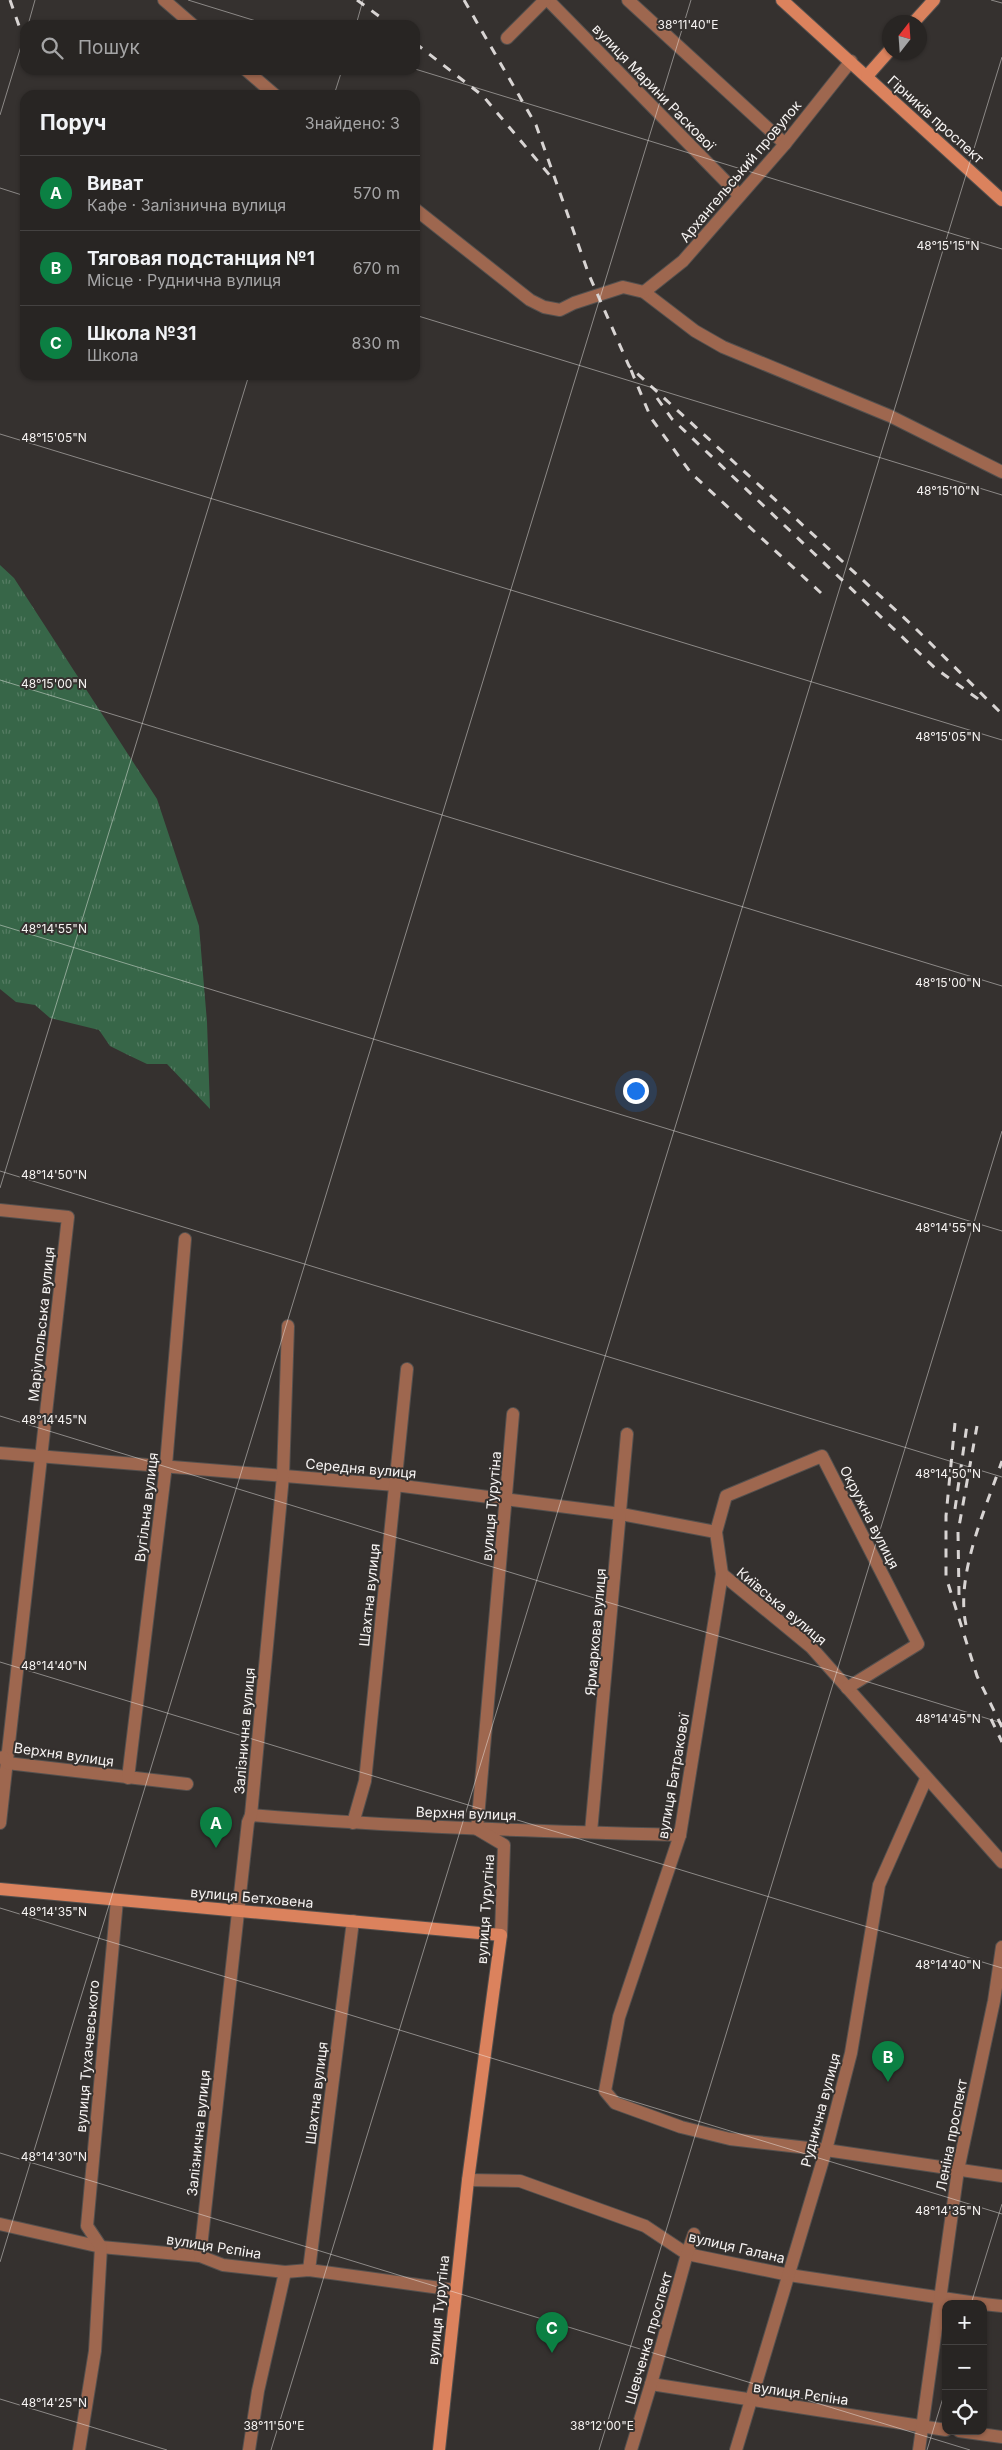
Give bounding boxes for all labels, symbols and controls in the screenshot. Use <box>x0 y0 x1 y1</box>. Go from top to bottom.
north arrow <box>882 15 927 60</box>
text: 38°11'40"E <box>658 17 718 32</box>
search box <box>20 20 420 75</box>
street label: вулиця Марини Раскової <box>589 20 719 154</box>
icon: search <box>38 34 66 62</box>
text: Пошук <box>78 36 140 59</box>
street label: Гірників проспект <box>885 71 988 167</box>
street label: Архангельський провулок <box>676 96 805 245</box>
text: Поруч <box>40 110 107 135</box>
text: Знайдено: 3 <box>305 113 400 133</box>
text: Виват <box>87 172 143 195</box>
text: A <box>50 183 62 203</box>
text: 570 m <box>353 183 400 203</box>
text: Кафе · Залізнична вулиця <box>87 195 286 215</box>
text: 48°15'15"N <box>916 238 980 253</box>
text: Тяговая подстанция №1 <box>87 247 315 270</box>
text: B <box>51 258 61 278</box>
text: 670 m <box>353 258 400 278</box>
text: Місце · Руднична вулиця <box>87 270 281 290</box>
text: Школа №31 <box>87 322 197 345</box>
text: C <box>50 333 62 353</box>
text: 830 m <box>352 333 400 353</box>
text: Школа <box>87 345 138 365</box>
text: 48°15'05"N <box>21 430 87 445</box>
text: 48°15'10"N <box>916 483 980 498</box>
text: 48°15'00"N <box>21 676 87 691</box>
text: 48°15'05"N <box>915 729 981 744</box>
text: 48°14'55"N <box>21 921 87 936</box>
text: 48°15'00"N <box>915 975 981 990</box>
your location <box>623 1078 649 1104</box>
text: 48°14'50"N <box>21 1167 87 1182</box>
text: 48°14'55"N <box>915 1220 981 1235</box>
street label: Маріупольська вулиця <box>24 1246 58 1402</box>
text: 48°14'45"N <box>21 1412 87 1427</box>
street label: вулиця Турутіна <box>478 1450 504 1562</box>
street label: Вугільна вулиця <box>131 1451 161 1563</box>
street label: Середня вулиця <box>305 1455 417 1481</box>
street label: Окружна вулиця <box>837 1463 903 1571</box>
text: 48°14'50"N <box>915 1466 981 1481</box>
street label: Шахтна вулиця <box>355 1543 383 1647</box>
street label: Київська вулиця <box>734 1563 830 1649</box>
street label: Ярмаркова вулиця <box>581 1568 609 1696</box>
text: 48°14'40"N <box>21 1658 87 1673</box>
street label: Залізнична вулиця <box>230 1667 258 1795</box>
street label: вулиця Батракової <box>654 1711 693 1840</box>
text: 48°14'45"N <box>915 1711 981 1726</box>
street label: Верхня вулиця <box>13 1739 115 1769</box>
street label: Верхня вулиця <box>415 1803 517 1823</box>
pin: A <box>200 1807 232 1848</box>
street label: вулиця Турутіна <box>473 1853 497 1965</box>
street label: вулиця Бетховена <box>190 1883 314 1911</box>
text: 48°14'35"N <box>21 1904 87 1919</box>
text: 48°14'40"N <box>915 1957 981 1972</box>
street label: вулиця Тухачевського <box>72 1979 102 2133</box>
street label: Шахтна вулиця <box>301 2041 331 2145</box>
pin: B <box>872 2041 904 2082</box>
street label: Руднична вулиця <box>797 2051 843 2169</box>
street label: Залізнична вулиця <box>183 2069 213 2197</box>
street label: Леніна проспект <box>932 2077 970 2193</box>
text: 48°14'30"N <box>21 2149 87 2164</box>
text: 48°14'35"N <box>915 2203 981 2218</box>
street label: вулиця Галана <box>687 2228 787 2266</box>
street label: вулиця Рєпіна <box>165 2230 263 2262</box>
street label: вулиця Турутіна <box>424 2254 452 2366</box>
street label: Шевченка проспект <box>621 2269 675 2406</box>
map controls <box>942 2300 987 2435</box>
button: + <box>942 2300 987 2345</box>
pin: C <box>536 2312 568 2353</box>
button: − <box>942 2345 987 2390</box>
street label: вулиця Рєпіна <box>752 2378 850 2408</box>
button: locate <box>942 2390 987 2435</box>
text: 48°14'25"N <box>21 2395 87 2410</box>
text: 38°11'50"E <box>243 2418 305 2433</box>
text: 38°12'00"E <box>570 2418 634 2433</box>

